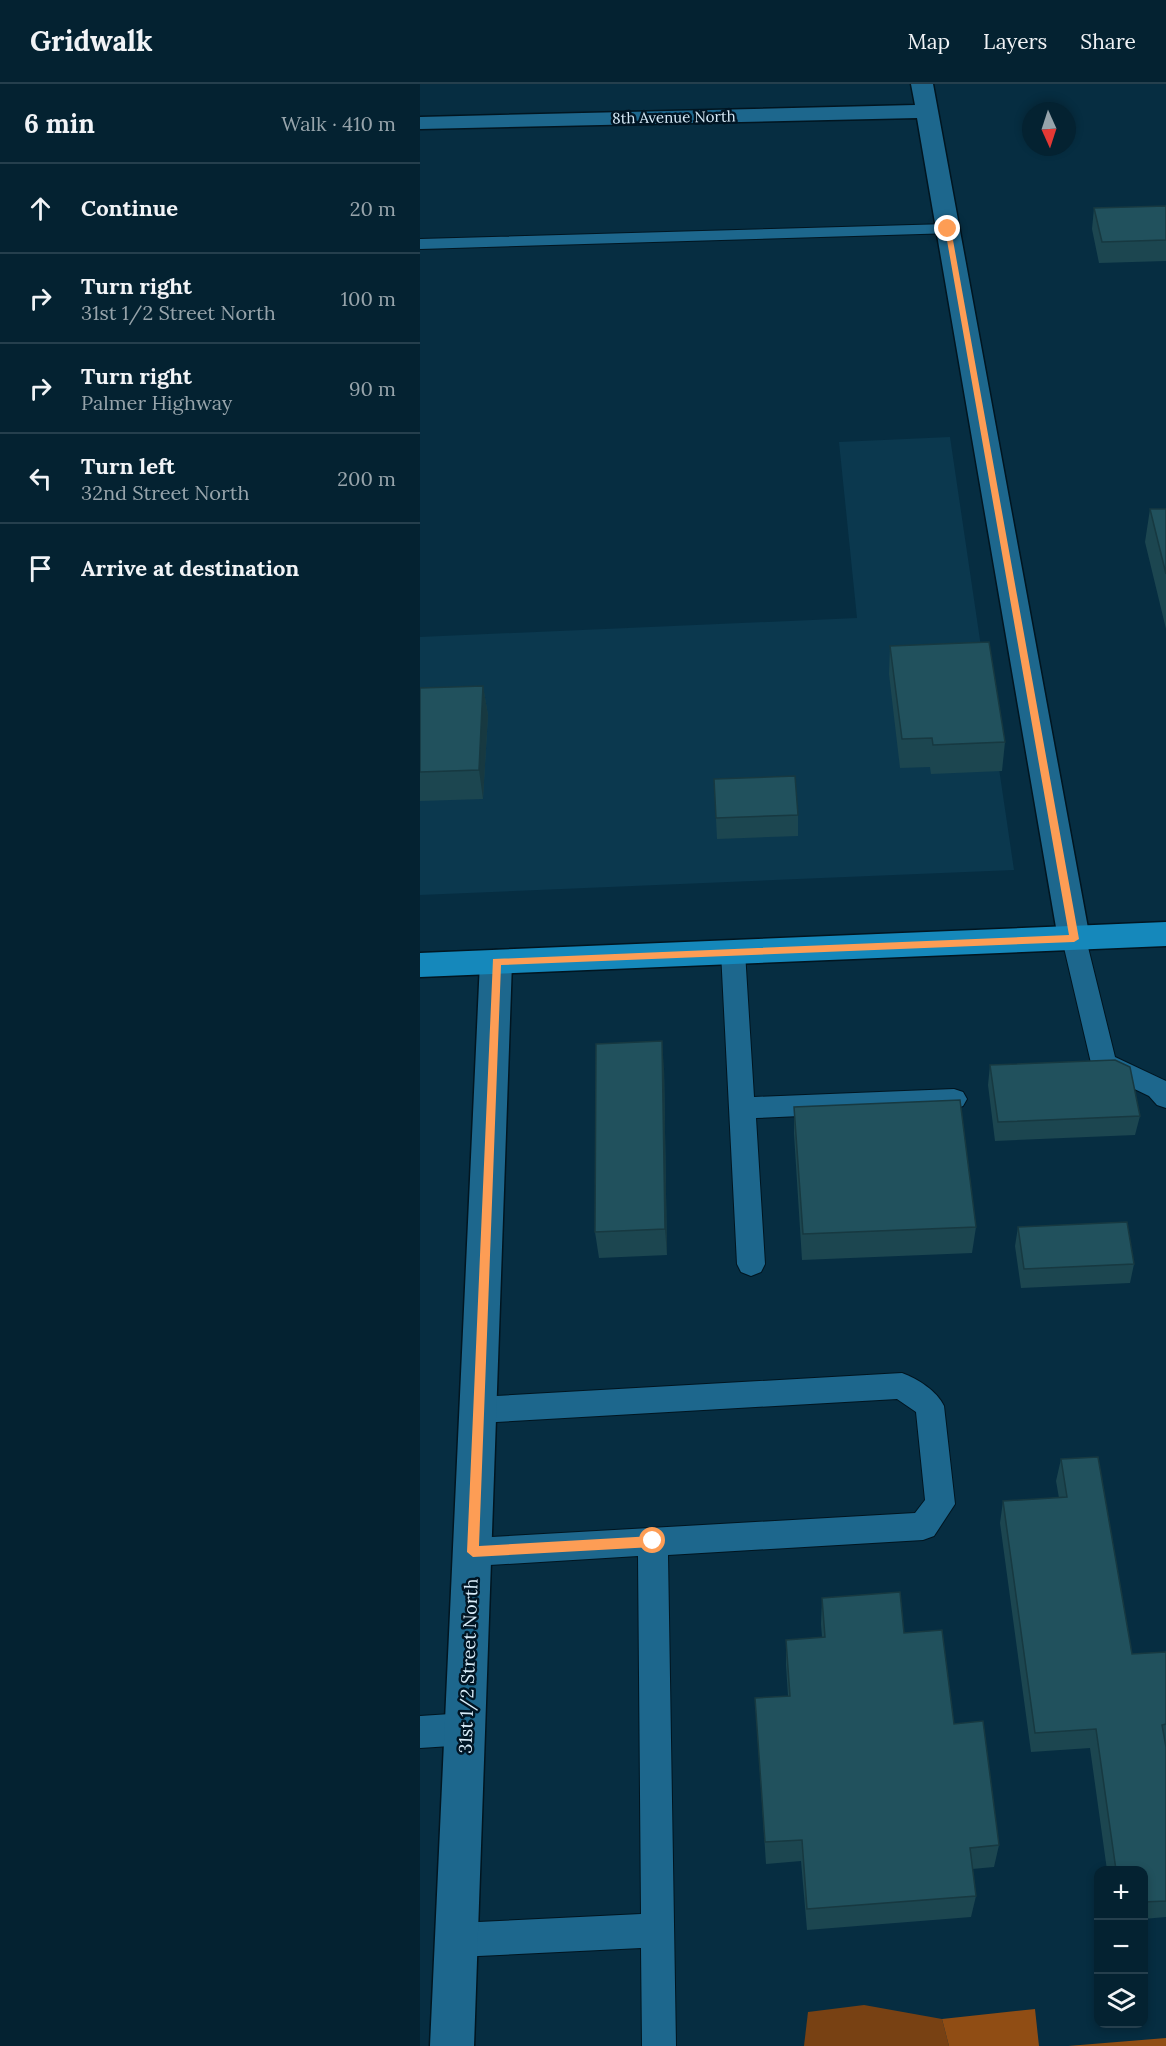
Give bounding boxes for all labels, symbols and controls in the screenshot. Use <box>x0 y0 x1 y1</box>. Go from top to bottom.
text: Gridwalk <box>30 23 153 59</box>
text: Map <box>907 28 950 55</box>
text: Layers <box>983 28 1047 55</box>
text: Share <box>1080 28 1136 55</box>
north arrow <box>1022 102 1076 156</box>
street label: 8th Avenue North <box>612 106 736 128</box>
text: 6 min <box>24 107 95 140</box>
text: Walk · 410 m <box>281 111 396 136</box>
icon: ahead <box>24 192 57 225</box>
text: Continue <box>81 194 178 222</box>
text: 20 m <box>350 196 396 221</box>
route end <box>934 215 960 241</box>
text: Turn right <box>81 272 192 300</box>
icon: right <box>24 282 57 315</box>
text: 100 m <box>341 286 396 311</box>
text: 31st 1/2 Street North <box>81 300 276 325</box>
text: Turn right <box>81 362 192 390</box>
icon: right <box>24 372 57 405</box>
text: 90 m <box>349 376 396 401</box>
text: Palmer Highway <box>81 390 232 415</box>
text: Turn left <box>81 452 175 480</box>
icon: left <box>24 462 57 495</box>
text: 200 m <box>337 466 396 491</box>
text: 32nd Street North <box>81 480 249 505</box>
icon: arrive <box>24 552 57 585</box>
text: Arrive at destination <box>81 554 299 582</box>
route start <box>639 1527 665 1553</box>
street label: 31st 1/2 Street North <box>453 1578 483 1754</box>
map controls <box>1094 1866 1148 2028</box>
button: + <box>1094 1866 1148 1920</box>
button: − <box>1094 1920 1148 1974</box>
button: layers <box>1094 1974 1148 2028</box>

